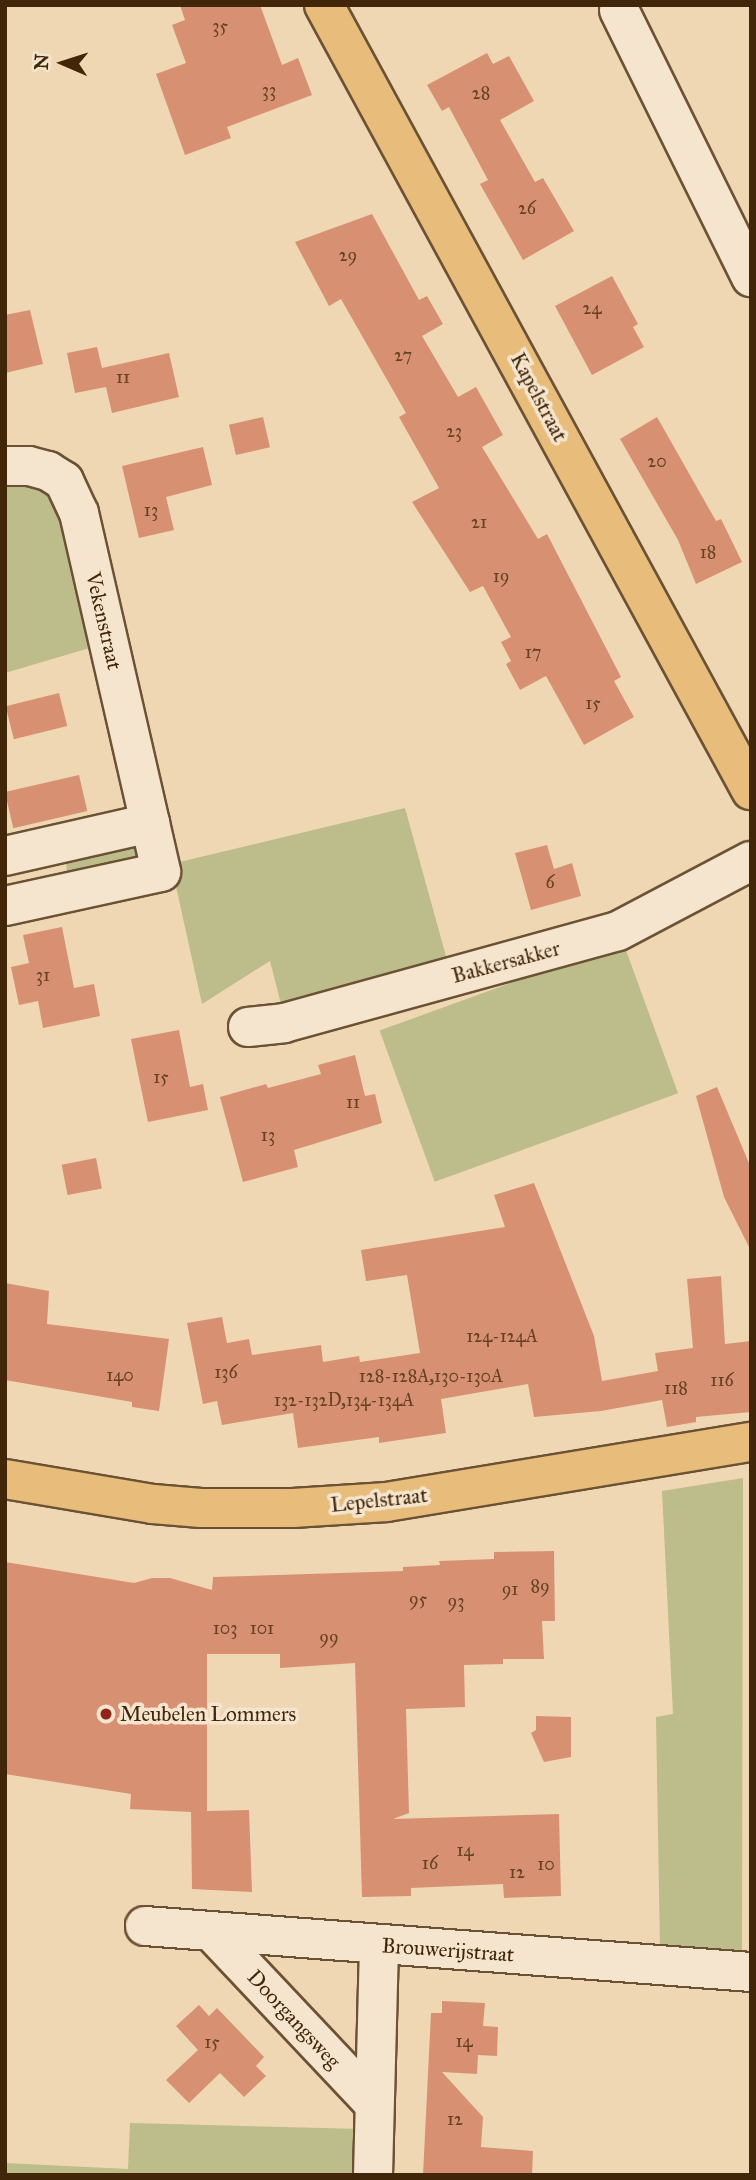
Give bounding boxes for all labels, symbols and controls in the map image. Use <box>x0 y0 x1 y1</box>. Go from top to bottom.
house number: 35 <box>212 15 228 37</box>
north arrow <box>28 28 98 98</box>
text: N <box>30 53 53 71</box>
house number: 33 <box>262 79 276 101</box>
house number: 28 <box>472 82 490 104</box>
house number: 26 <box>518 197 536 219</box>
house number: 29 <box>339 244 357 266</box>
house number: 24 <box>583 297 601 319</box>
house number: 27 <box>394 344 412 366</box>
street label: Kapelstraat <box>505 348 573 446</box>
house number: 11 <box>116 366 130 388</box>
house number: 23 <box>446 420 462 442</box>
house number: 20 <box>647 450 667 472</box>
house number: 13 <box>144 499 158 521</box>
house number: 21 <box>471 511 487 533</box>
house number: 18 <box>700 541 716 563</box>
house number: 19 <box>493 565 509 587</box>
street label: Vekenstraat <box>81 570 127 672</box>
house number: 17 <box>525 641 541 663</box>
house number: 15 <box>585 692 601 714</box>
house number: 6 <box>545 871 555 893</box>
street label: Bakkersakker <box>449 935 563 989</box>
house number: 31 <box>36 964 50 986</box>
house number: 15 <box>153 1066 169 1088</box>
house number: 11 <box>346 1091 360 1113</box>
house number: 13 <box>261 1124 275 1146</box>
house number: 124-124A <box>466 1325 538 1347</box>
house number: 136 <box>214 1361 238 1383</box>
house number: 140 <box>106 1364 134 1386</box>
house number: 128-128A,130-130A <box>359 1365 503 1387</box>
house number: 116 <box>710 1369 734 1391</box>
house number: 118 <box>664 1377 688 1399</box>
house number: 132-132D,134-134A <box>274 1389 414 1411</box>
street label: Lepelstraat <box>329 1482 429 1518</box>
house number: 89 <box>530 1575 550 1597</box>
house number: 91 <box>502 1578 518 1600</box>
house number: 95 <box>409 1588 427 1610</box>
house number: 93 <box>448 1590 464 1612</box>
house number: 103 <box>213 1617 237 1639</box>
house number: 101 <box>250 1617 274 1639</box>
house number: 99 <box>319 1626 339 1648</box>
place label: Meubelen Lommers <box>120 1701 296 1727</box>
marker: Meubelen Lommers <box>98 1706 114 1722</box>
house number: 14 <box>456 1839 474 1861</box>
house number: 16 <box>422 1852 438 1874</box>
house number: 10 <box>537 1853 555 1875</box>
house number: 12 <box>509 1861 525 1883</box>
street label: Brouwerijstraat <box>381 1933 515 1967</box>
street label: Doorgangsweg <box>242 1965 346 2073</box>
house number: 14 <box>455 2030 473 2052</box>
house number: 15 <box>204 2031 220 2053</box>
house number: 12 <box>447 2108 463 2130</box>

